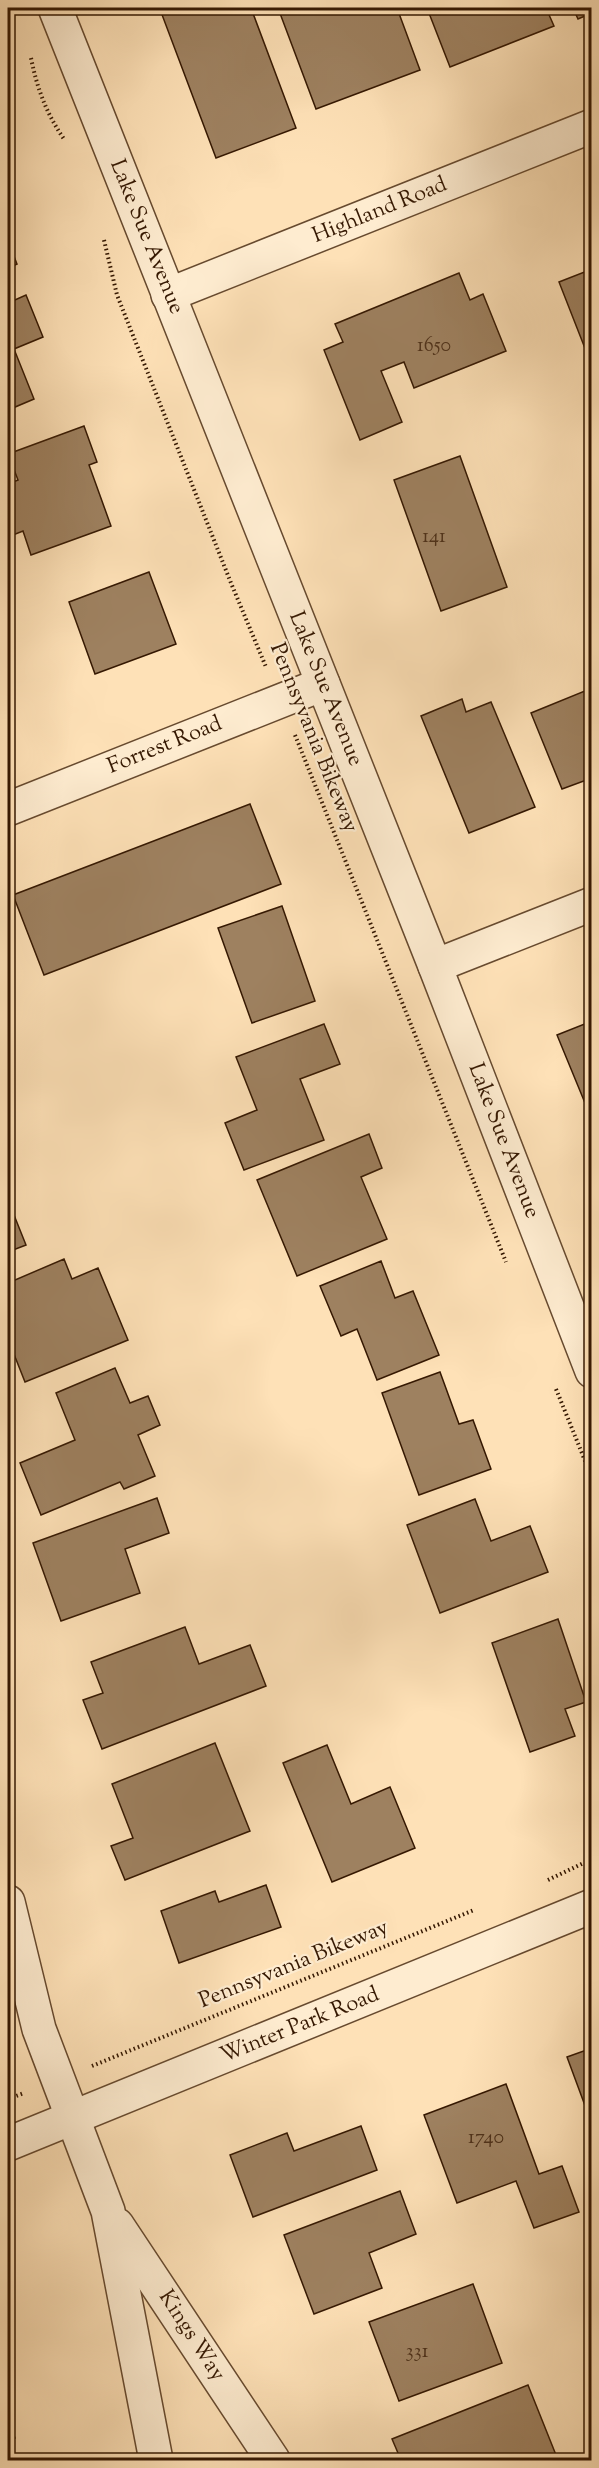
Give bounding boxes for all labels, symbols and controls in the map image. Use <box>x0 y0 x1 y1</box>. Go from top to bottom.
street label: Lake Sue Avenue <box>100 155 192 319</box>
street label: Highland Road <box>308 169 452 253</box>
house number: 1650 <box>417 332 451 361</box>
house number: 141 <box>422 523 446 552</box>
street label: Lake Sue Avenue <box>279 607 371 771</box>
street label: Pennsyvania Bikeway <box>260 638 366 838</box>
street label: Forrest Road <box>103 709 227 783</box>
street label: Lake Sue Avenue <box>459 1059 547 1223</box>
street label: Pennsyvania Bikeway <box>194 1912 394 2018</box>
street label: Winter Park Road <box>216 1979 384 2073</box>
house number: 1740 <box>468 2124 504 2153</box>
street label: Kings Way <box>150 2284 232 2388</box>
house number: 331 <box>406 2338 429 2367</box>

